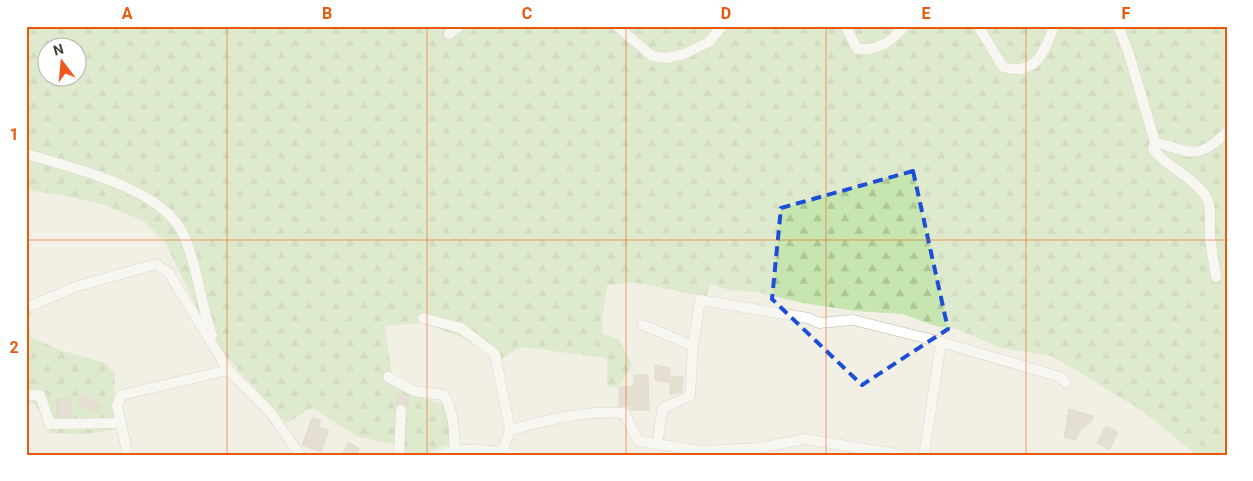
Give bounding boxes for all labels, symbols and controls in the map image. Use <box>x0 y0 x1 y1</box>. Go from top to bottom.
text: A <box>122 4 133 23</box>
text: B <box>322 4 332 23</box>
text: C <box>522 4 532 23</box>
text: D <box>721 4 731 23</box>
text: E <box>922 4 931 23</box>
text: F <box>1122 4 1131 23</box>
north arrow <box>38 38 88 88</box>
text: N <box>51 40 65 59</box>
text: 1 <box>9 125 19 144</box>
text: 2 <box>9 338 19 357</box>

